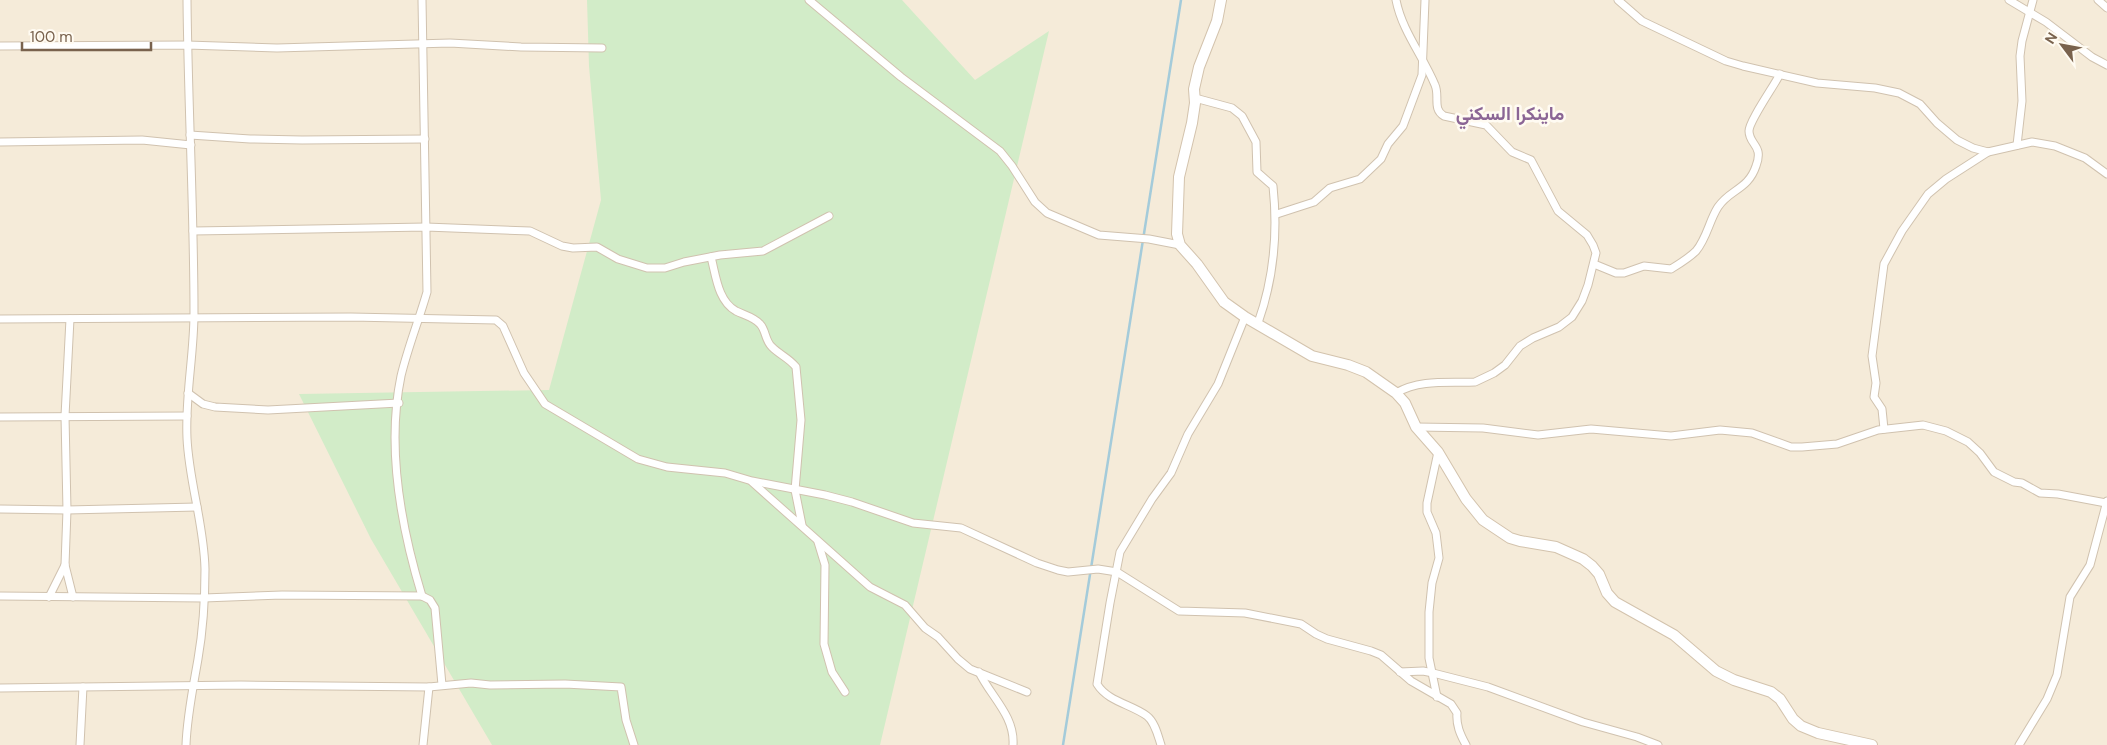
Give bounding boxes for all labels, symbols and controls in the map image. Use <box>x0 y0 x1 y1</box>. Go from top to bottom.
scale bar <box>22 20 151 52</box>
north arrow <box>2037 20 2087 70</box>
text: 100 m <box>30 27 73 47</box>
text: N <box>2041 29 2061 47</box>
district label: ماينكرا السكني <box>1456 101 1564 130</box>

